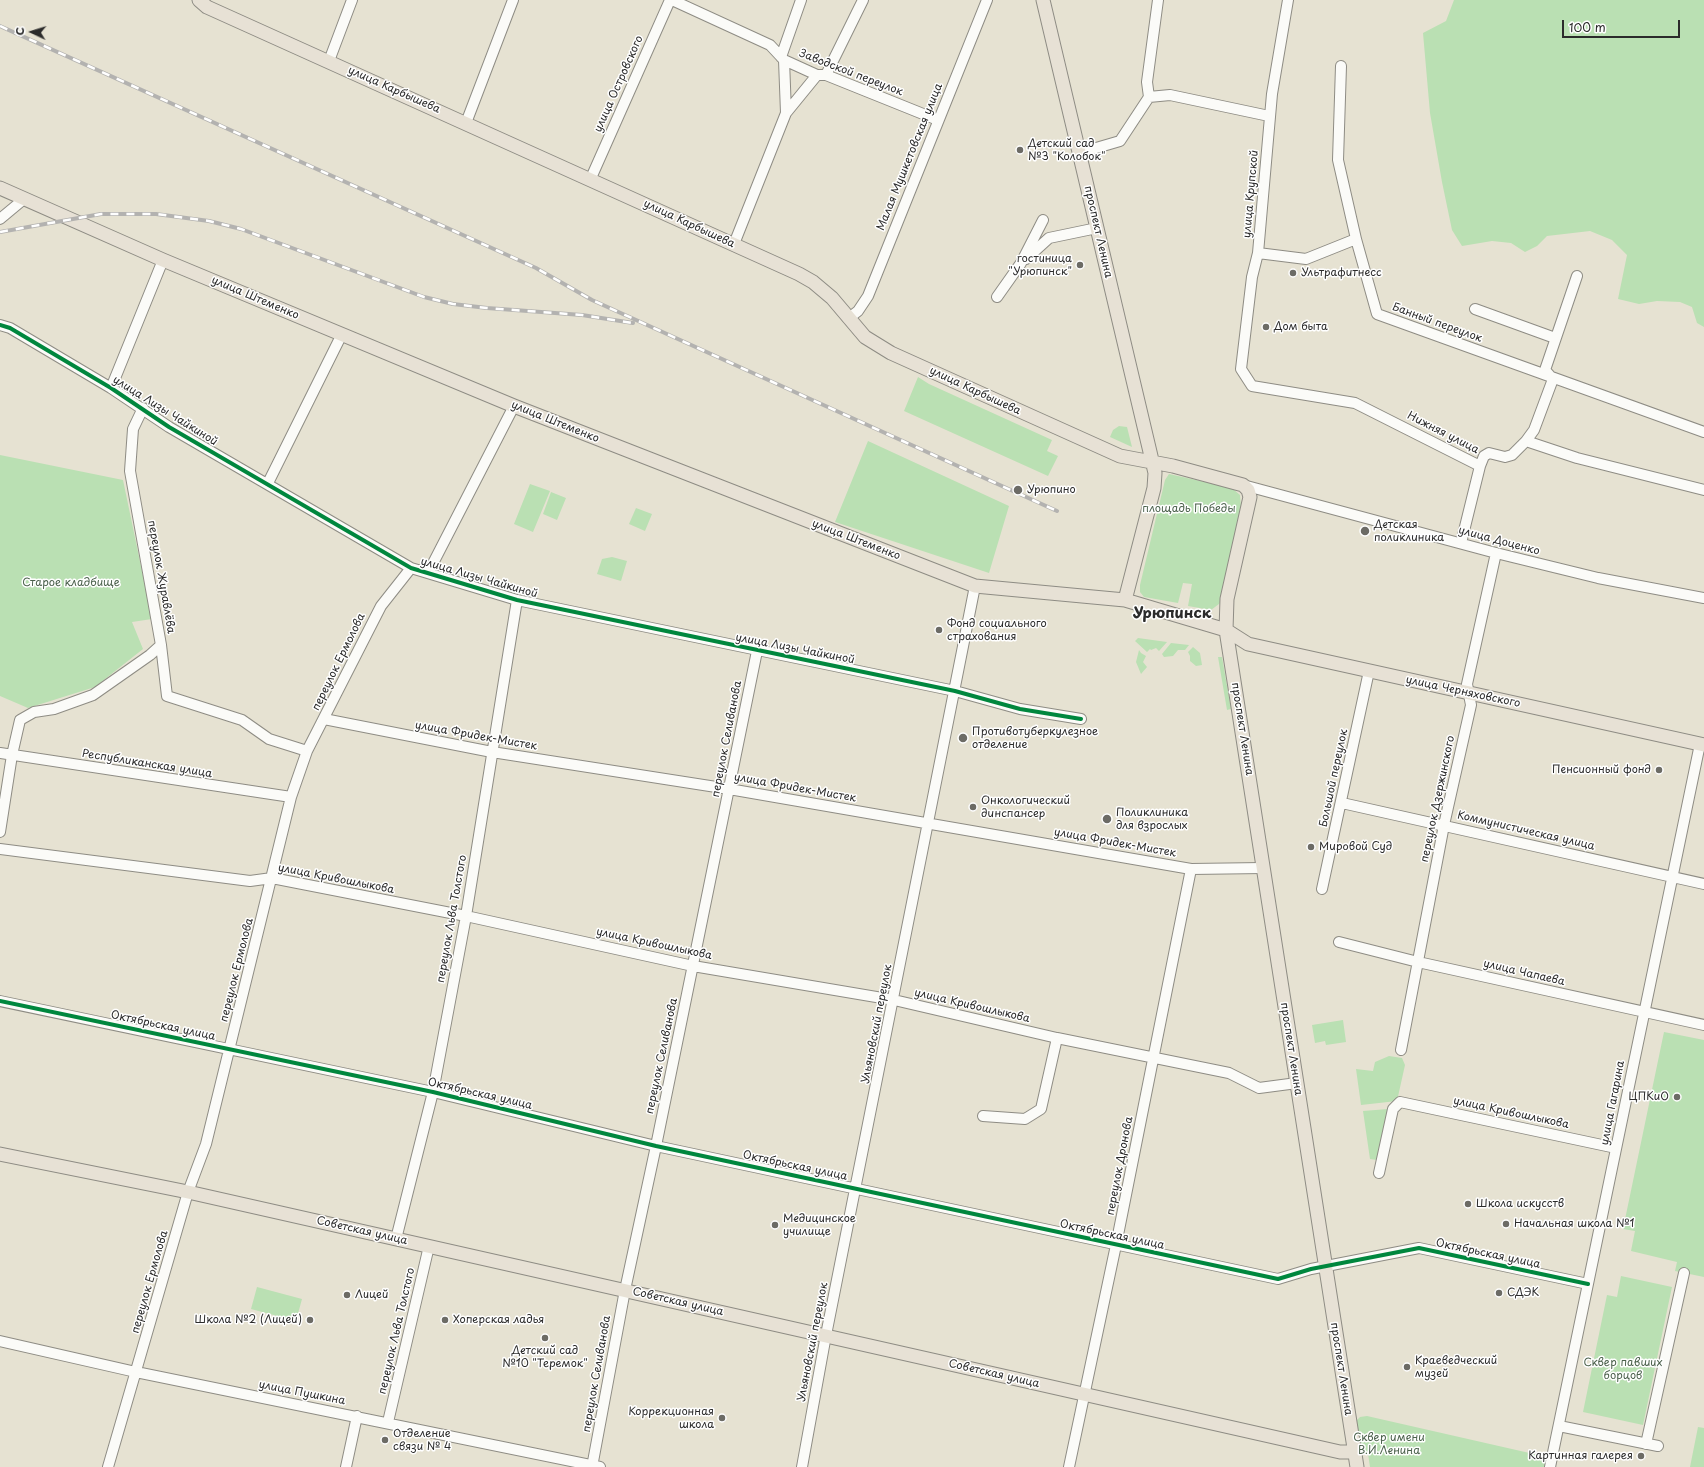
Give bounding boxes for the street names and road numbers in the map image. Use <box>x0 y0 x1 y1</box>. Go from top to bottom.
street label: улица Островского <box>592 34 646 134</box>
street label: Заводской переулок <box>797 47 905 99</box>
street label: улица Карбышева <box>346 64 442 116</box>
street label: Малая Мушкетовская улица <box>874 81 946 233</box>
street label: улица Крупской <box>1241 150 1261 238</box>
street label: проспект Ленина <box>1081 185 1115 279</box>
street label: улица Карбышева <box>641 197 737 251</box>
street label: улица Штеменко <box>209 274 301 322</box>
street label: Банный переулок <box>1390 301 1484 345</box>
street label: улица Карбышева <box>927 364 1023 418</box>
street label: улица Лизы Чайкиной <box>110 373 220 449</box>
street label: улица Штеменко <box>509 398 601 446</box>
street label: Нижняя улица <box>1405 409 1481 457</box>
street label: улица Штеменко <box>810 517 902 563</box>
street label: переулок Журавлёва <box>145 519 177 635</box>
street label: улица Доценко <box>1457 524 1541 558</box>
street label: улица Лизы Чайкиной <box>419 555 539 601</box>
street label: переулок Ермолова <box>310 611 368 713</box>
street label: улица Лизы Чайкиной <box>734 631 856 667</box>
street label: улица Черняховского <box>1404 673 1522 711</box>
street label: переулок Селиванова <box>709 680 745 798</box>
street label: проспект Ленина <box>1228 682 1256 776</box>
street label: улица Фридек-Мистек <box>414 719 538 753</box>
street label: Большой переулок <box>1317 728 1351 828</box>
street label: переулок Дзержинского <box>1418 734 1458 864</box>
street label: Республиканская улица <box>81 747 213 781</box>
street label: улица Фридек-Мистек <box>733 771 857 805</box>
street label: Коммунистическая улица <box>1456 809 1596 853</box>
street label: улица Фридек-Мистек <box>1053 826 1177 860</box>
street label: переулок Льва Толстого <box>434 854 470 984</box>
street label: улица Кривошлыкова <box>277 861 395 897</box>
street label: переулок Ермолова <box>218 917 256 1023</box>
street label: улица Кривошлыкова <box>595 925 713 963</box>
street label: улица Чапаева <box>1482 957 1566 989</box>
street label: Ульяновский переулок <box>859 963 895 1085</box>
street label: улица Кривошлыкова <box>913 986 1031 1026</box>
street label: переулок Селиванова <box>643 997 681 1115</box>
street label: проспект Ленина <box>1277 1002 1305 1096</box>
street label: Октябрьская улица <box>109 1008 217 1044</box>
street label: улица Гагарина <box>1598 1060 1628 1146</box>
street label: Октябрьская улица <box>427 1076 533 1112</box>
street label: улица Кривошлыкова <box>1452 1094 1570 1132</box>
street label: переулок Дронова <box>1104 1116 1136 1216</box>
street label: Октябрьская улица <box>741 1148 849 1184</box>
street label: Советская улица <box>315 1214 409 1248</box>
street label: Октябрьская улица <box>1058 1217 1166 1253</box>
street label: переулок Ермолова <box>129 1229 171 1335</box>
street label: Октябрьская улица <box>1434 1236 1542 1272</box>
street label: переулок Льва Толстого <box>376 1266 418 1396</box>
street label: Ульяновский переулок <box>795 1281 831 1403</box>
street label: Советская улица <box>631 1285 725 1319</box>
street label: переулок Селиванова <box>580 1315 614 1433</box>
street label: проспект Ленина <box>1327 1322 1355 1416</box>
street label: Советская улица <box>947 1357 1041 1391</box>
street label: улица Пушкина <box>258 1378 346 1408</box>

